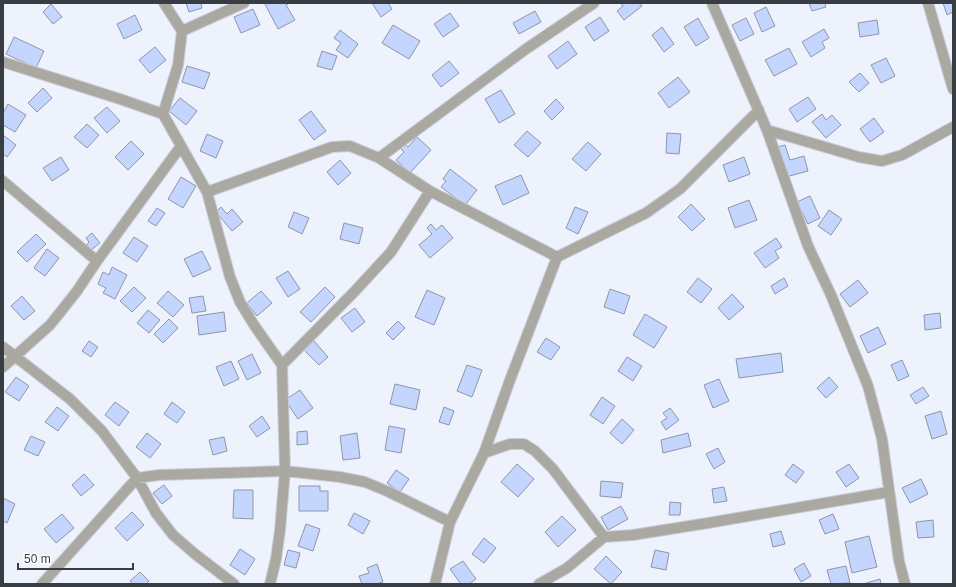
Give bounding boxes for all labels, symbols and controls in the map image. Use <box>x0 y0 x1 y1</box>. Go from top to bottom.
scale bar <box>18 545 133 571</box>
text: 50 m <box>24 552 51 566</box>

